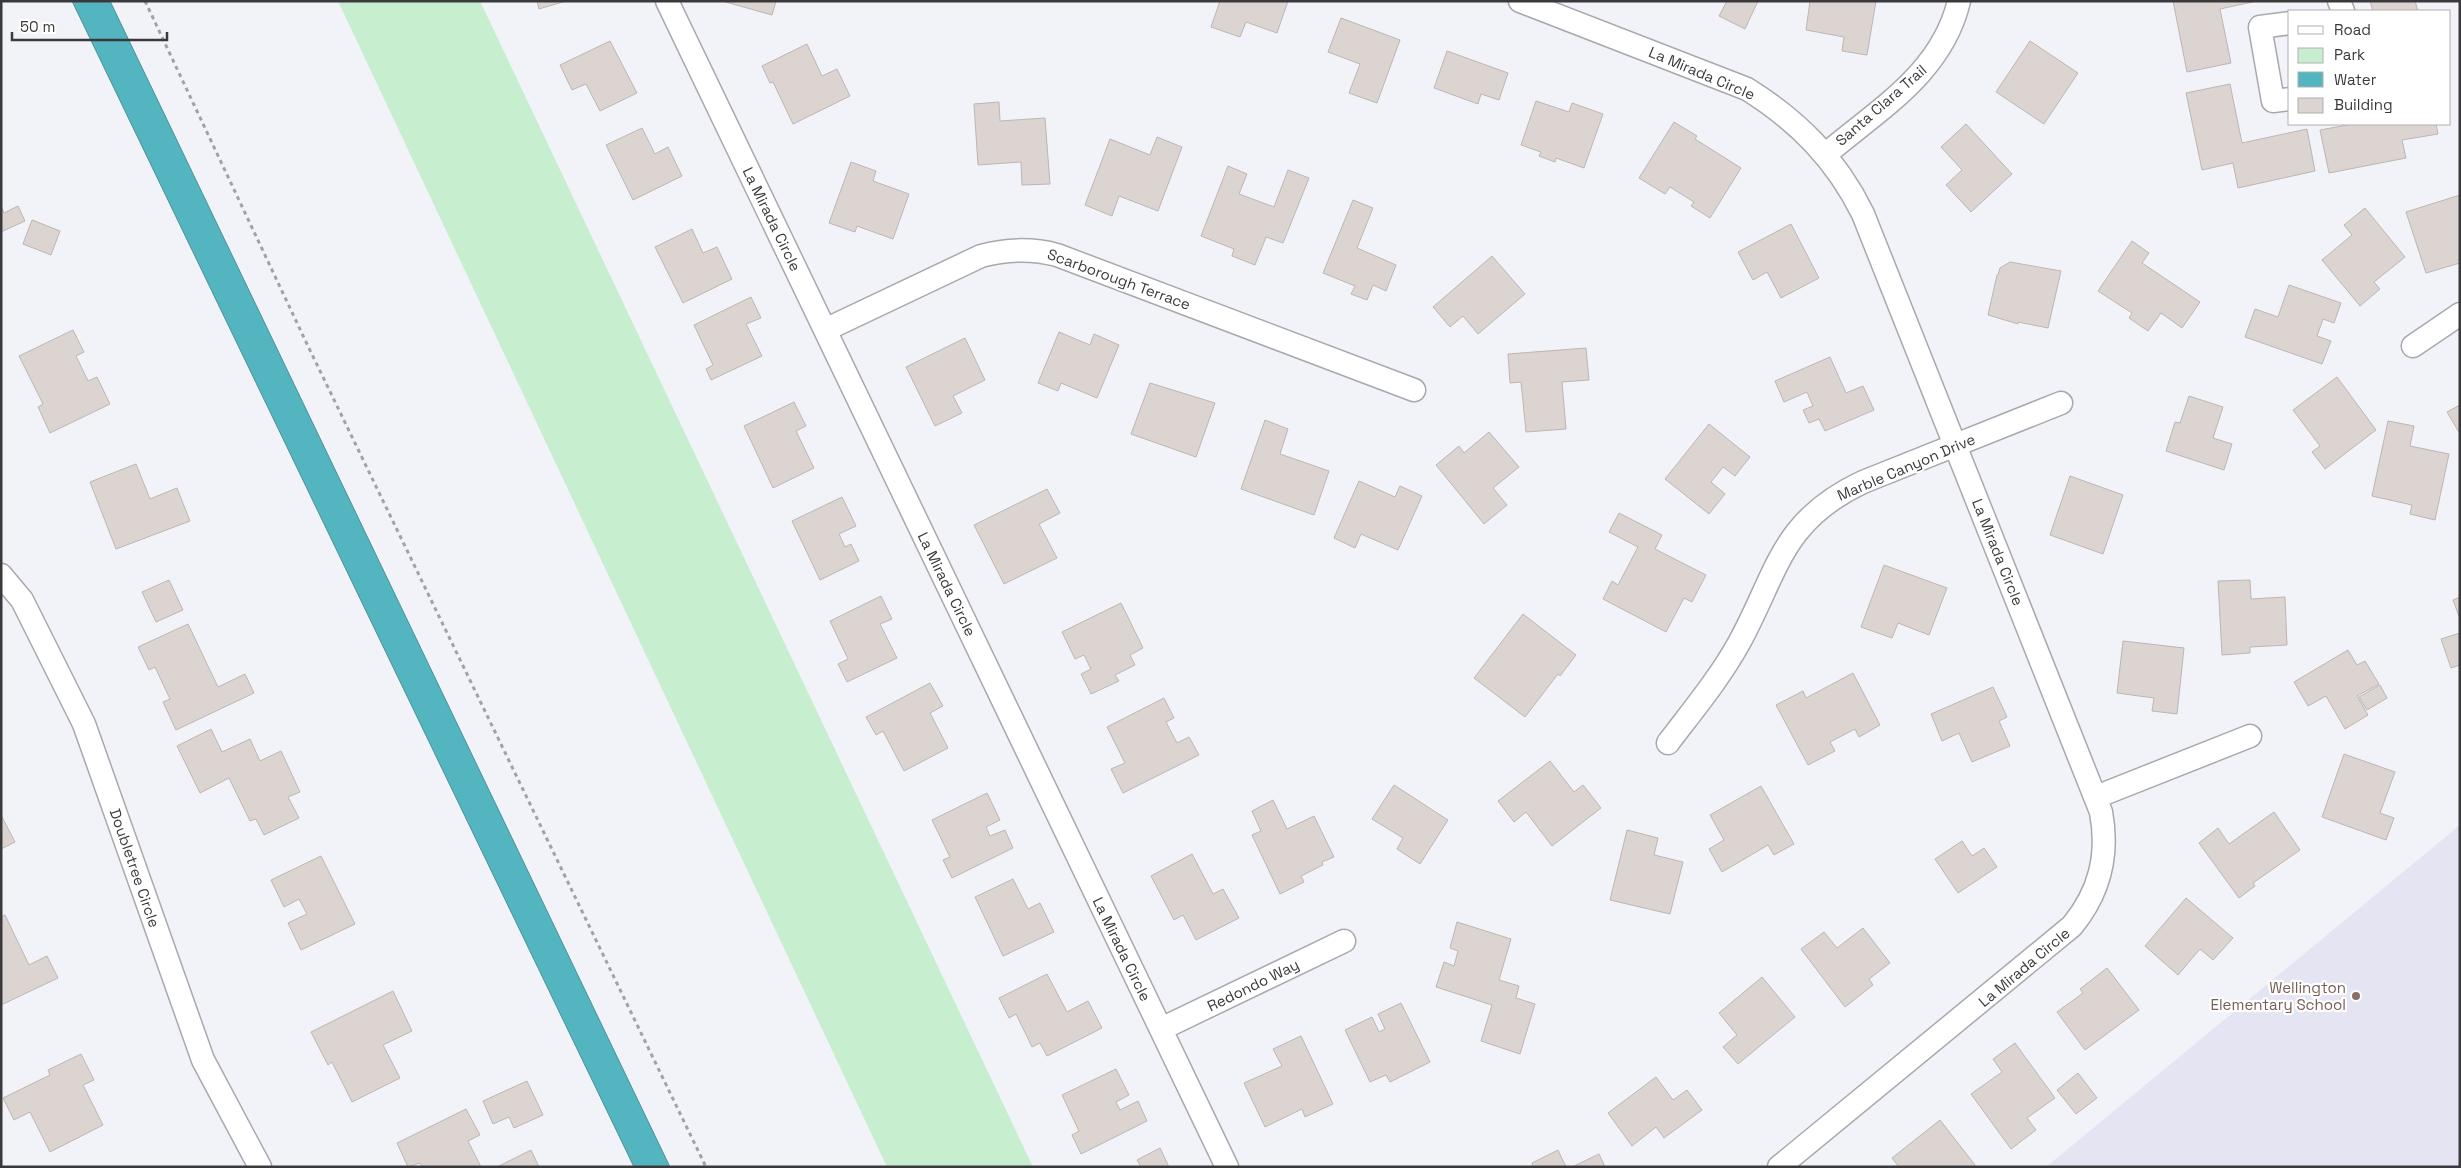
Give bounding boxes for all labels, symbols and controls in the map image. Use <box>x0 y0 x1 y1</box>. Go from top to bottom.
scale bar <box>12 10 168 42</box>
legend <box>2288 10 2451 125</box>
text: 50 m <box>20 17 55 36</box>
text: Road <box>2334 20 2371 39</box>
street label: La Mirada Circle <box>1646 42 1758 104</box>
text: Park <box>2334 45 2365 64</box>
street label: Santa Clara Trail <box>1832 60 1930 150</box>
text: Water <box>2334 70 2377 89</box>
text: Building <box>2334 95 2393 114</box>
street label: La Mirada Circle <box>739 164 805 274</box>
street label: Scarborough Terrace <box>1045 244 1193 314</box>
street label: Marble Canyon Drive <box>1834 429 1978 505</box>
street label: La Mirada Circle <box>1968 496 2028 608</box>
street label: La Mirada Circle <box>914 529 980 639</box>
street label: Doubletree Circle <box>106 806 164 930</box>
street label: La Mirada Circle <box>1089 894 1155 1004</box>
street label: La Mirada Circle <box>1974 923 2074 1011</box>
street label: Redondo Way <box>1204 955 1302 1015</box>
place label: Wellington Elementary School <box>2210 978 2346 1014</box>
marker: Wellington Elementary School <box>2350 990 2362 1002</box>

